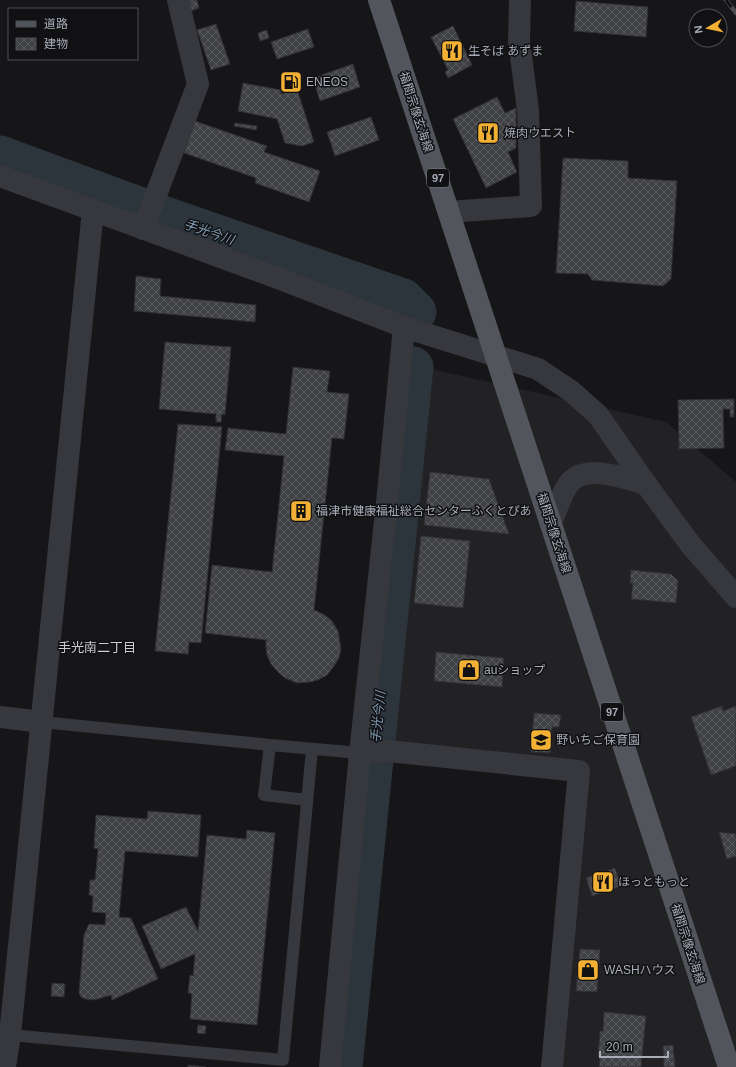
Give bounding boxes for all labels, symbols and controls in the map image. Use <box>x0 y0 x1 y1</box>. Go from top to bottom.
legend <box>8 8 138 60</box>
north arrow <box>688 8 728 48</box>
text: 道路 <box>44 17 68 31</box>
text: N <box>692 25 705 34</box>
text: 建物 <box>44 37 68 51</box>
restaurant icon: 生そば あずま <box>439 38 465 64</box>
place label: 生そば あずま <box>468 44 543 58</box>
fuel station icon: ENEOS <box>278 69 304 95</box>
street label: 福間宗像玄海線 <box>396 70 436 154</box>
place label: ENEOS <box>306 75 348 89</box>
restaurant icon: 焼肉ウエスト <box>475 120 501 146</box>
place label: 焼肉ウエスト <box>504 126 576 140</box>
road number: 97 <box>427 169 449 187</box>
water label: 手光今川 <box>182 216 238 248</box>
street label: 福間宗像玄海線 <box>534 491 574 575</box>
building icon: 福津市健康福祉総合センターふくとぴあ <box>288 498 314 524</box>
place label: 福津市健康福祉総合センターふくとぴあ <box>316 504 532 518</box>
district label: 手光南二丁目 <box>58 640 136 655</box>
shop icon: auショップ <box>456 657 482 683</box>
place label: auショップ <box>484 663 545 677</box>
water label: 手光今川 <box>368 688 388 744</box>
road number: 97 <box>601 703 623 721</box>
school or university icon: 野いちご保育園 <box>528 727 554 753</box>
place label: 野いちご保育園 <box>556 733 640 747</box>
restaurant icon: ほっともっと <box>590 869 616 895</box>
place label: ほっともっと <box>618 875 690 889</box>
street label: 福間宗像玄海線 <box>668 902 708 986</box>
shop icon: WASHハウス <box>575 957 601 983</box>
place label: WASHハウス <box>604 963 676 977</box>
scale bar <box>600 1033 668 1059</box>
text: 20 m <box>606 1040 633 1054</box>

